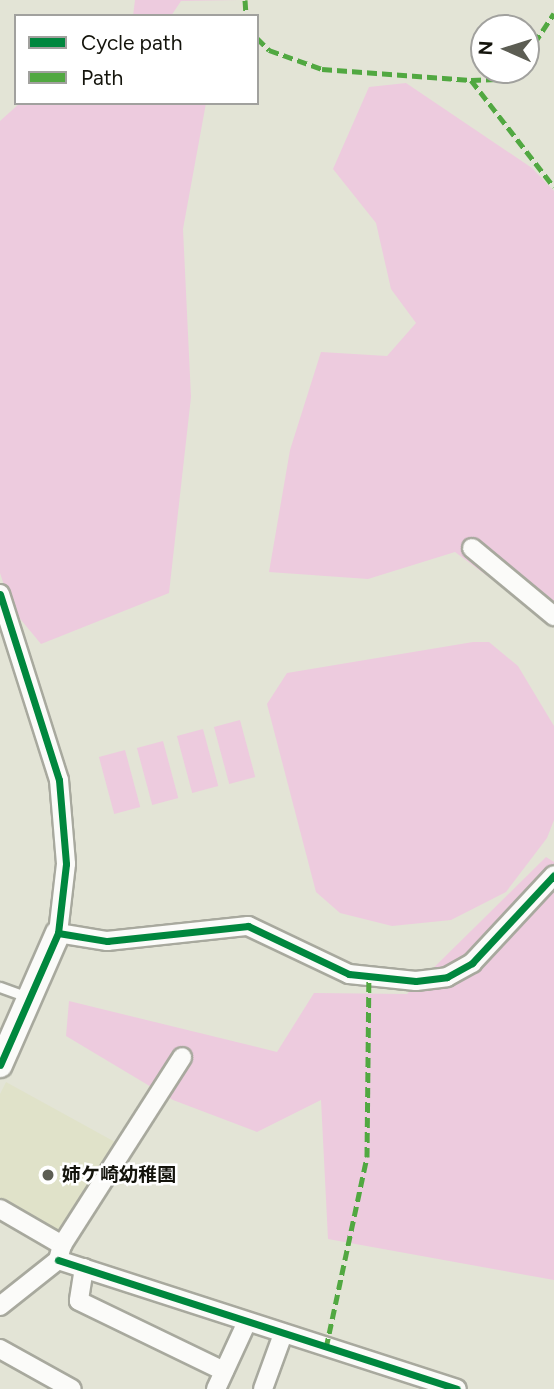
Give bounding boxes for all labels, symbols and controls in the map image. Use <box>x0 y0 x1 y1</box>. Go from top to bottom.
legend <box>14 14 259 105</box>
north arrow <box>470 14 540 84</box>
text: Cycle path <box>81 30 182 55</box>
text: N <box>474 40 497 56</box>
text: Path <box>81 65 123 90</box>
place label: 姉ケ崎幼稚園 <box>62 1164 176 1186</box>
marker: 姉ケ崎幼稚園 <box>40 1167 56 1183</box>

